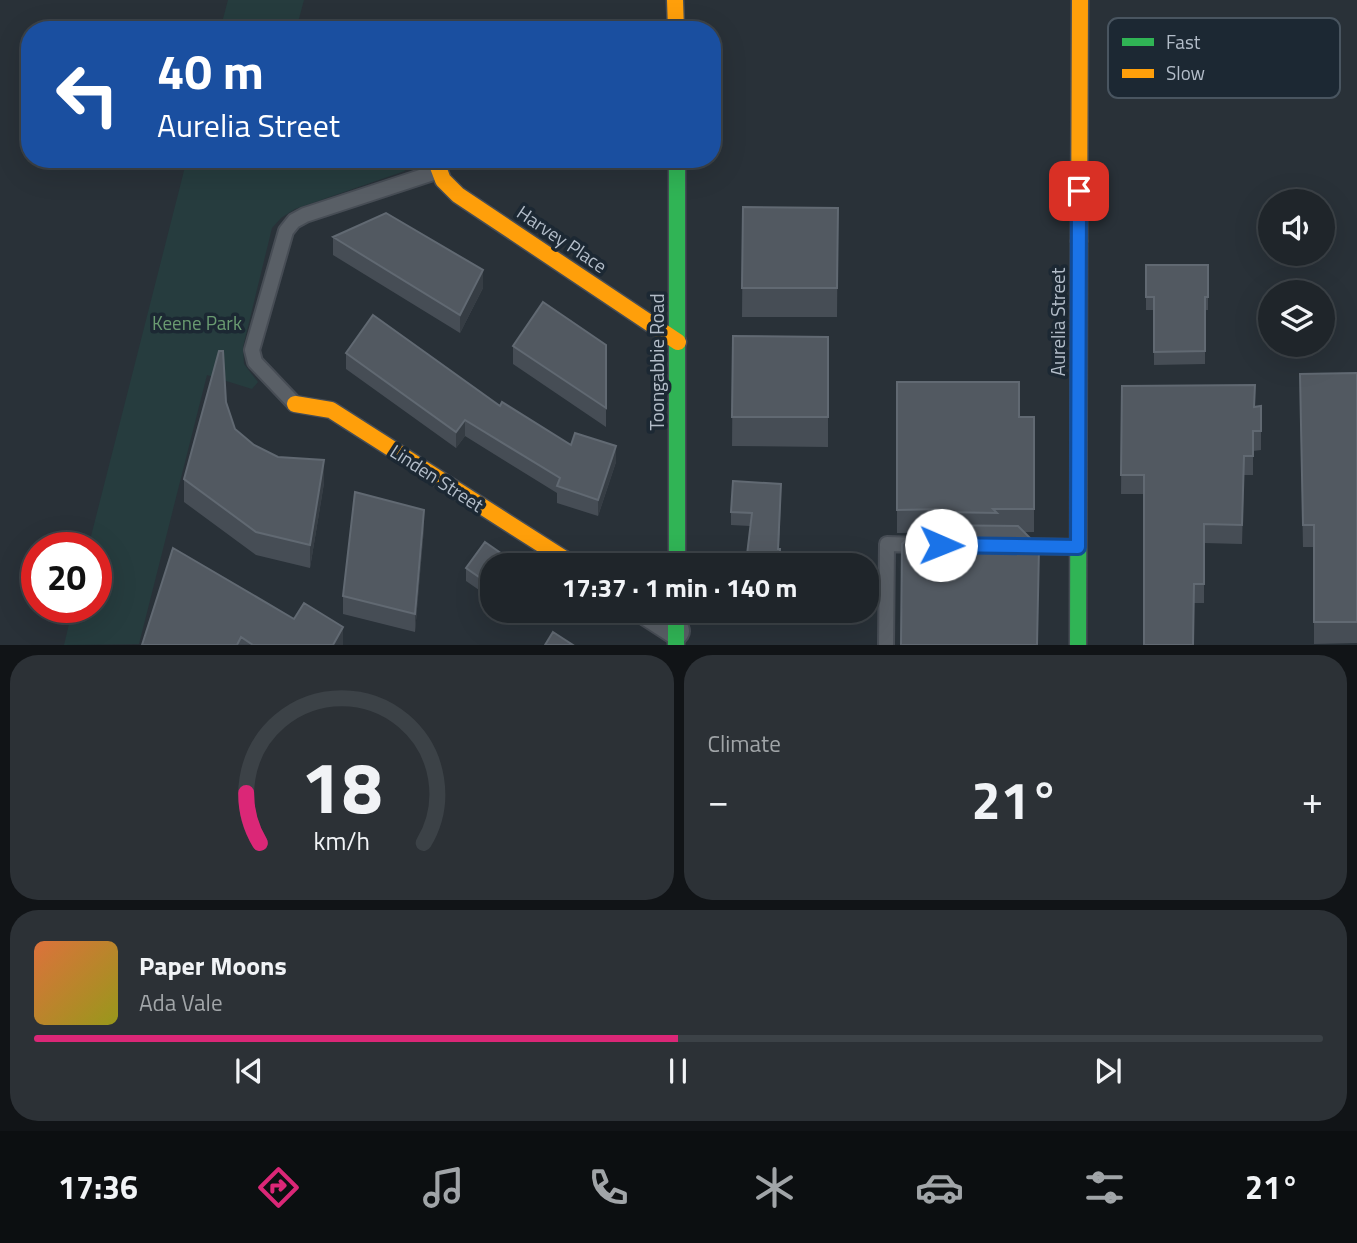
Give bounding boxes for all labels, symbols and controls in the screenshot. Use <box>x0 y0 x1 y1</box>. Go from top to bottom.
legend <box>1108 18 1340 98</box>
text: Fast <box>1166 27 1201 56</box>
text: 40 m <box>157 33 264 108</box>
icon: left <box>42 49 133 140</box>
text: Slow <box>1166 58 1205 87</box>
text: Aurelia Street <box>157 101 340 149</box>
pin <box>1049 161 1109 221</box>
icon: arrive <box>1060 172 1098 210</box>
map controls <box>1258 189 1335 357</box>
button: sound <box>1258 189 1335 266</box>
street label: Harvey Place <box>511 198 613 280</box>
street label: Aurelia Street <box>1043 267 1072 376</box>
button: layers <box>1258 280 1335 357</box>
street label: Toongabbie Road <box>642 294 671 430</box>
park label: Keene Park <box>152 308 242 337</box>
street label: Linden Street <box>385 436 490 519</box>
position arrow <box>904 508 978 582</box>
speed limit sign: 20 <box>21 532 112 623</box>
text: 17:37 · 1 min · 140 m <box>562 568 797 607</box>
text: Climate <box>708 726 781 761</box>
text: 18 <box>301 732 383 842</box>
text: 21° <box>972 760 1059 839</box>
text: − <box>708 771 729 829</box>
text: + <box>1302 771 1323 829</box>
text: km/h <box>313 822 370 860</box>
text: Paper Moons <box>139 946 287 985</box>
text: Ada Vale <box>139 985 223 1020</box>
icon: previous <box>230 1052 268 1090</box>
icon: pause <box>659 1052 697 1090</box>
icon: next <box>1089 1052 1127 1090</box>
text: 17:36 <box>58 1163 138 1211</box>
icon: directions <box>254 1163 303 1212</box>
icon: music <box>419 1163 468 1212</box>
icon: phone <box>584 1163 633 1212</box>
icon: climate <box>750 1163 799 1212</box>
icon: car <box>915 1163 964 1212</box>
icon: filters <box>1080 1163 1129 1212</box>
text: 21° <box>1245 1163 1299 1211</box>

